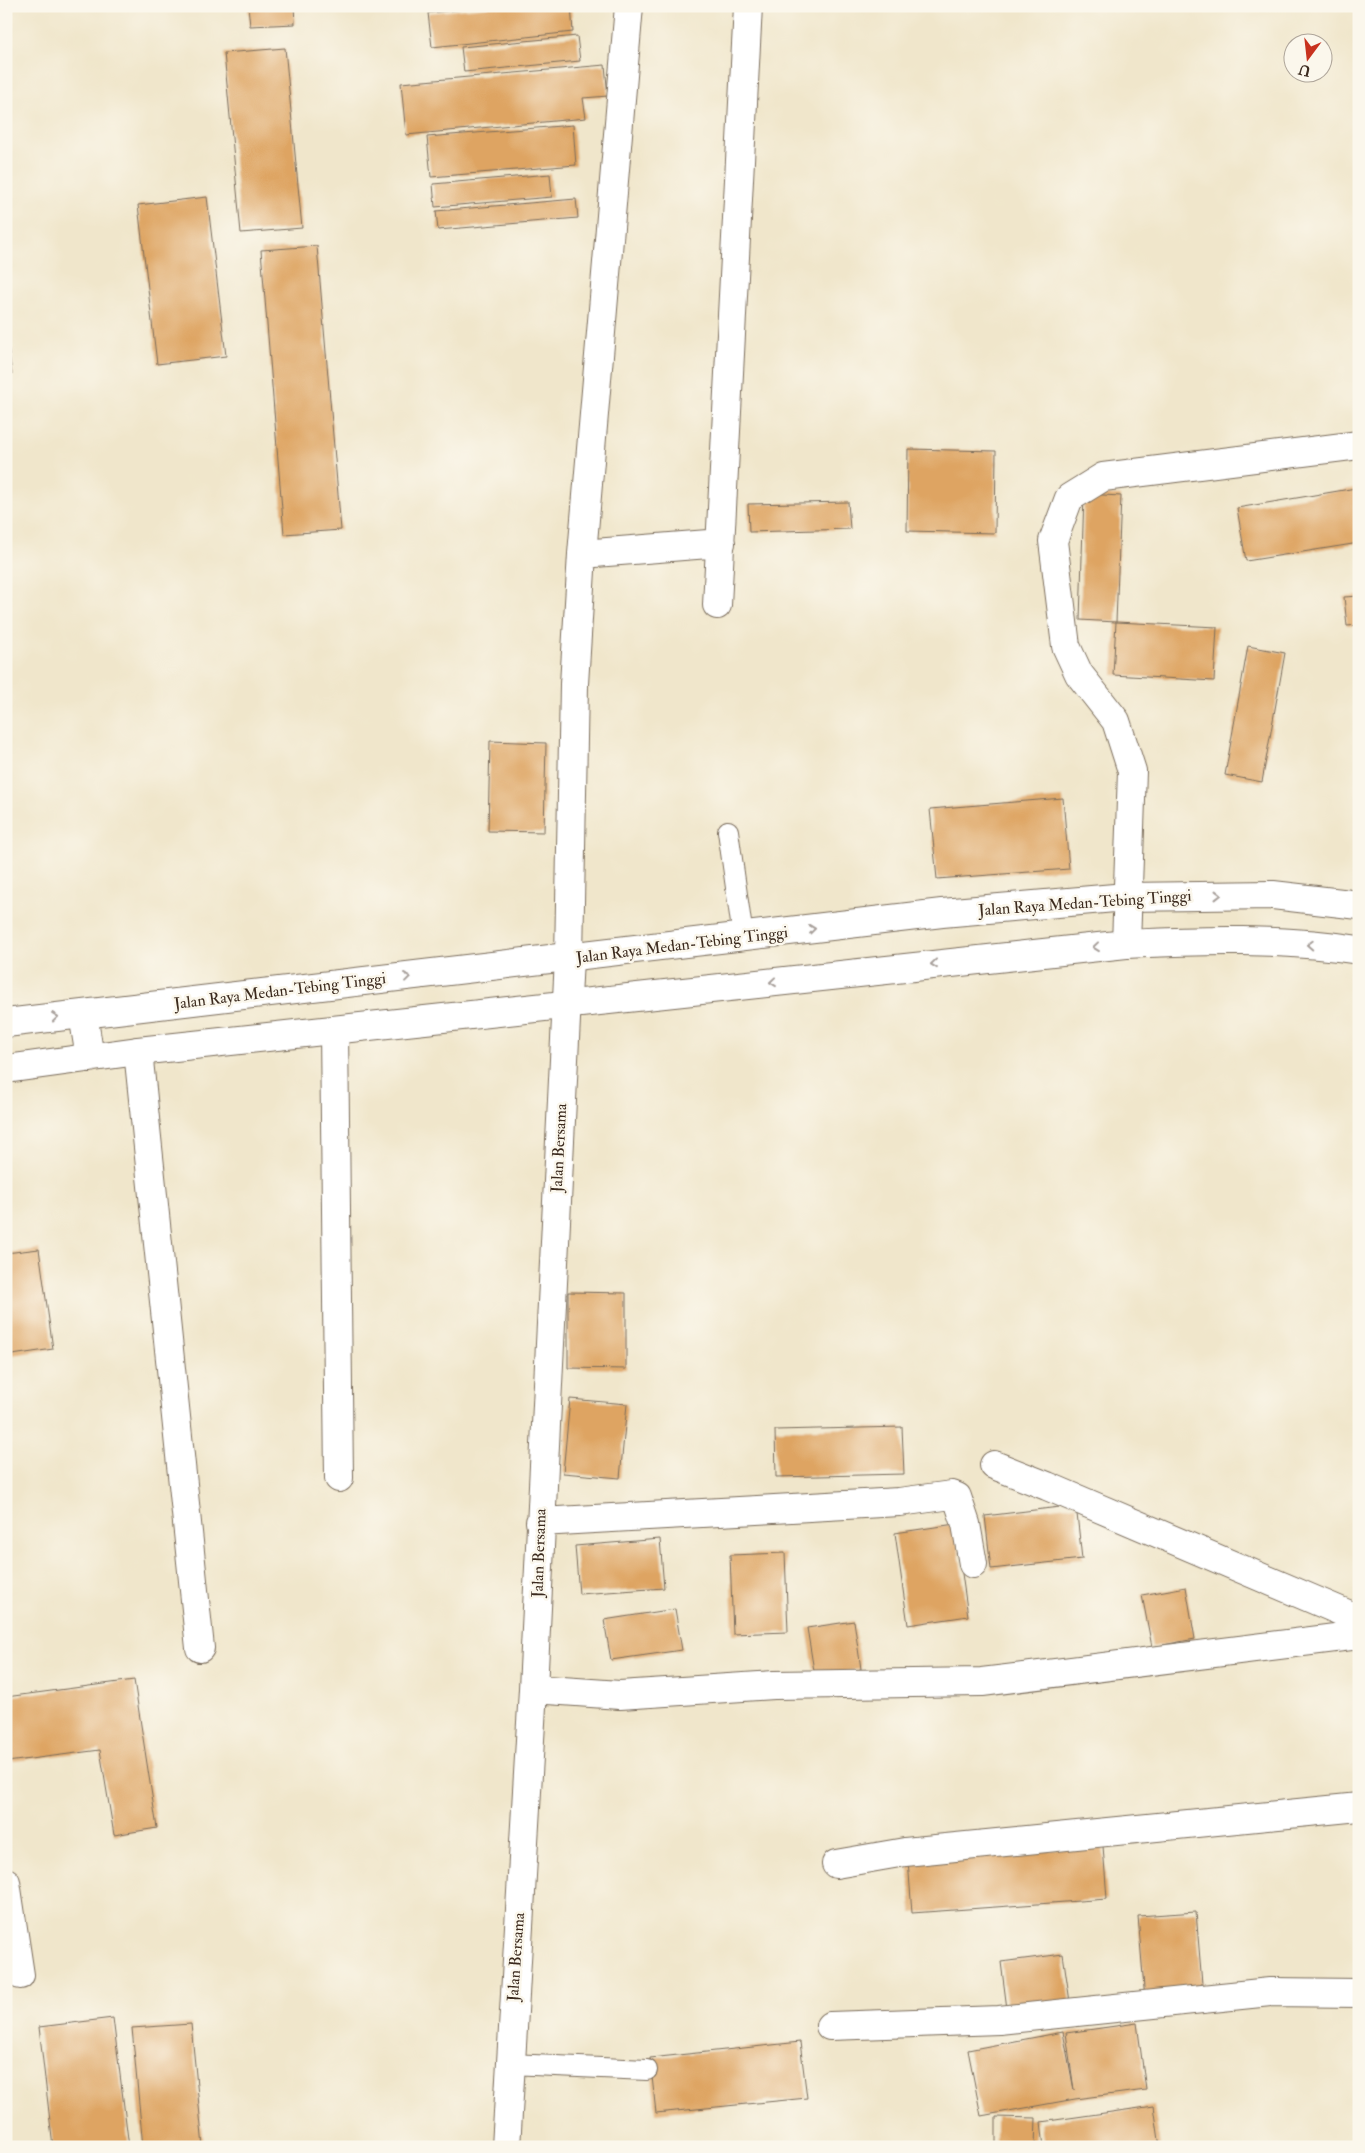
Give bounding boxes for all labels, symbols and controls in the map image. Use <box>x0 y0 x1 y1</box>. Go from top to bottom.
north arrow <box>1282 32 1332 82</box>
text: U <box>1297 60 1313 80</box>
street label: Jalan Raya Medan-Tebing Tinggi <box>977 886 1192 921</box>
one-way arrow <box>1214 890 1222 900</box>
street label: Jalan Raya Medan-Tebing Tinggi <box>574 922 789 969</box>
one-way arrow <box>808 924 816 935</box>
one-way arrow <box>1306 939 1314 950</box>
one-way arrow <box>1091 941 1099 952</box>
one-way arrow <box>930 958 938 969</box>
street label: Jalan Raya Medan-Tebing Tinggi <box>172 968 387 1015</box>
one-way arrow <box>404 972 412 983</box>
one-way arrow <box>768 976 776 987</box>
one-way arrow <box>51 1012 59 1023</box>
street label: Jalan Bersama <box>547 1103 572 1194</box>
street label: Jalan Bersama <box>527 1508 552 1599</box>
street label: Jalan Bersama <box>503 1911 530 2003</box>

